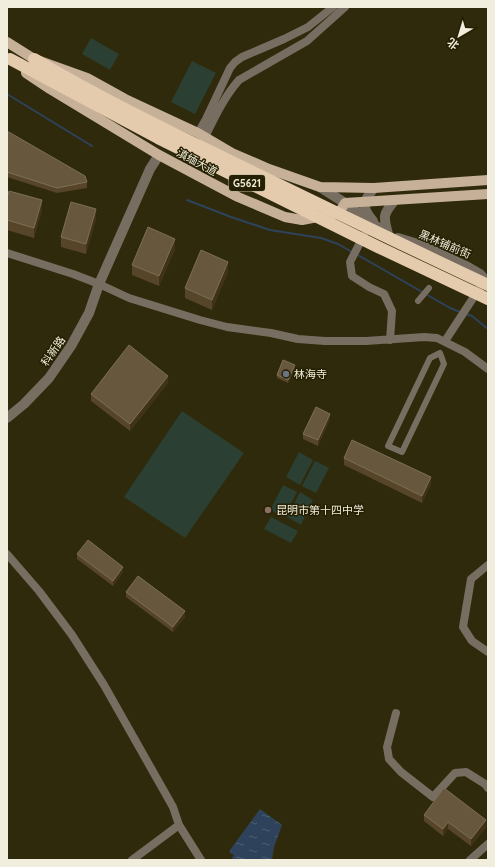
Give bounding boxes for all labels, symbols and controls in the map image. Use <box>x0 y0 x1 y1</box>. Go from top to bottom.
north arrow <box>439 16 479 56</box>
text: 北 <box>444 35 461 53</box>
street label: 滇缅大道 <box>174 145 220 179</box>
road number: G5621 <box>229 175 265 191</box>
street label: 黑林铺前街 <box>417 227 473 261</box>
street label: 科新路 <box>38 333 68 369</box>
place label: 林海寺 <box>294 367 327 381</box>
marker: 林海寺 <box>281 369 291 379</box>
place label: 昆明市第十四中学 <box>276 503 364 517</box>
marker: 昆明市第十四中学 <box>263 505 273 515</box>

